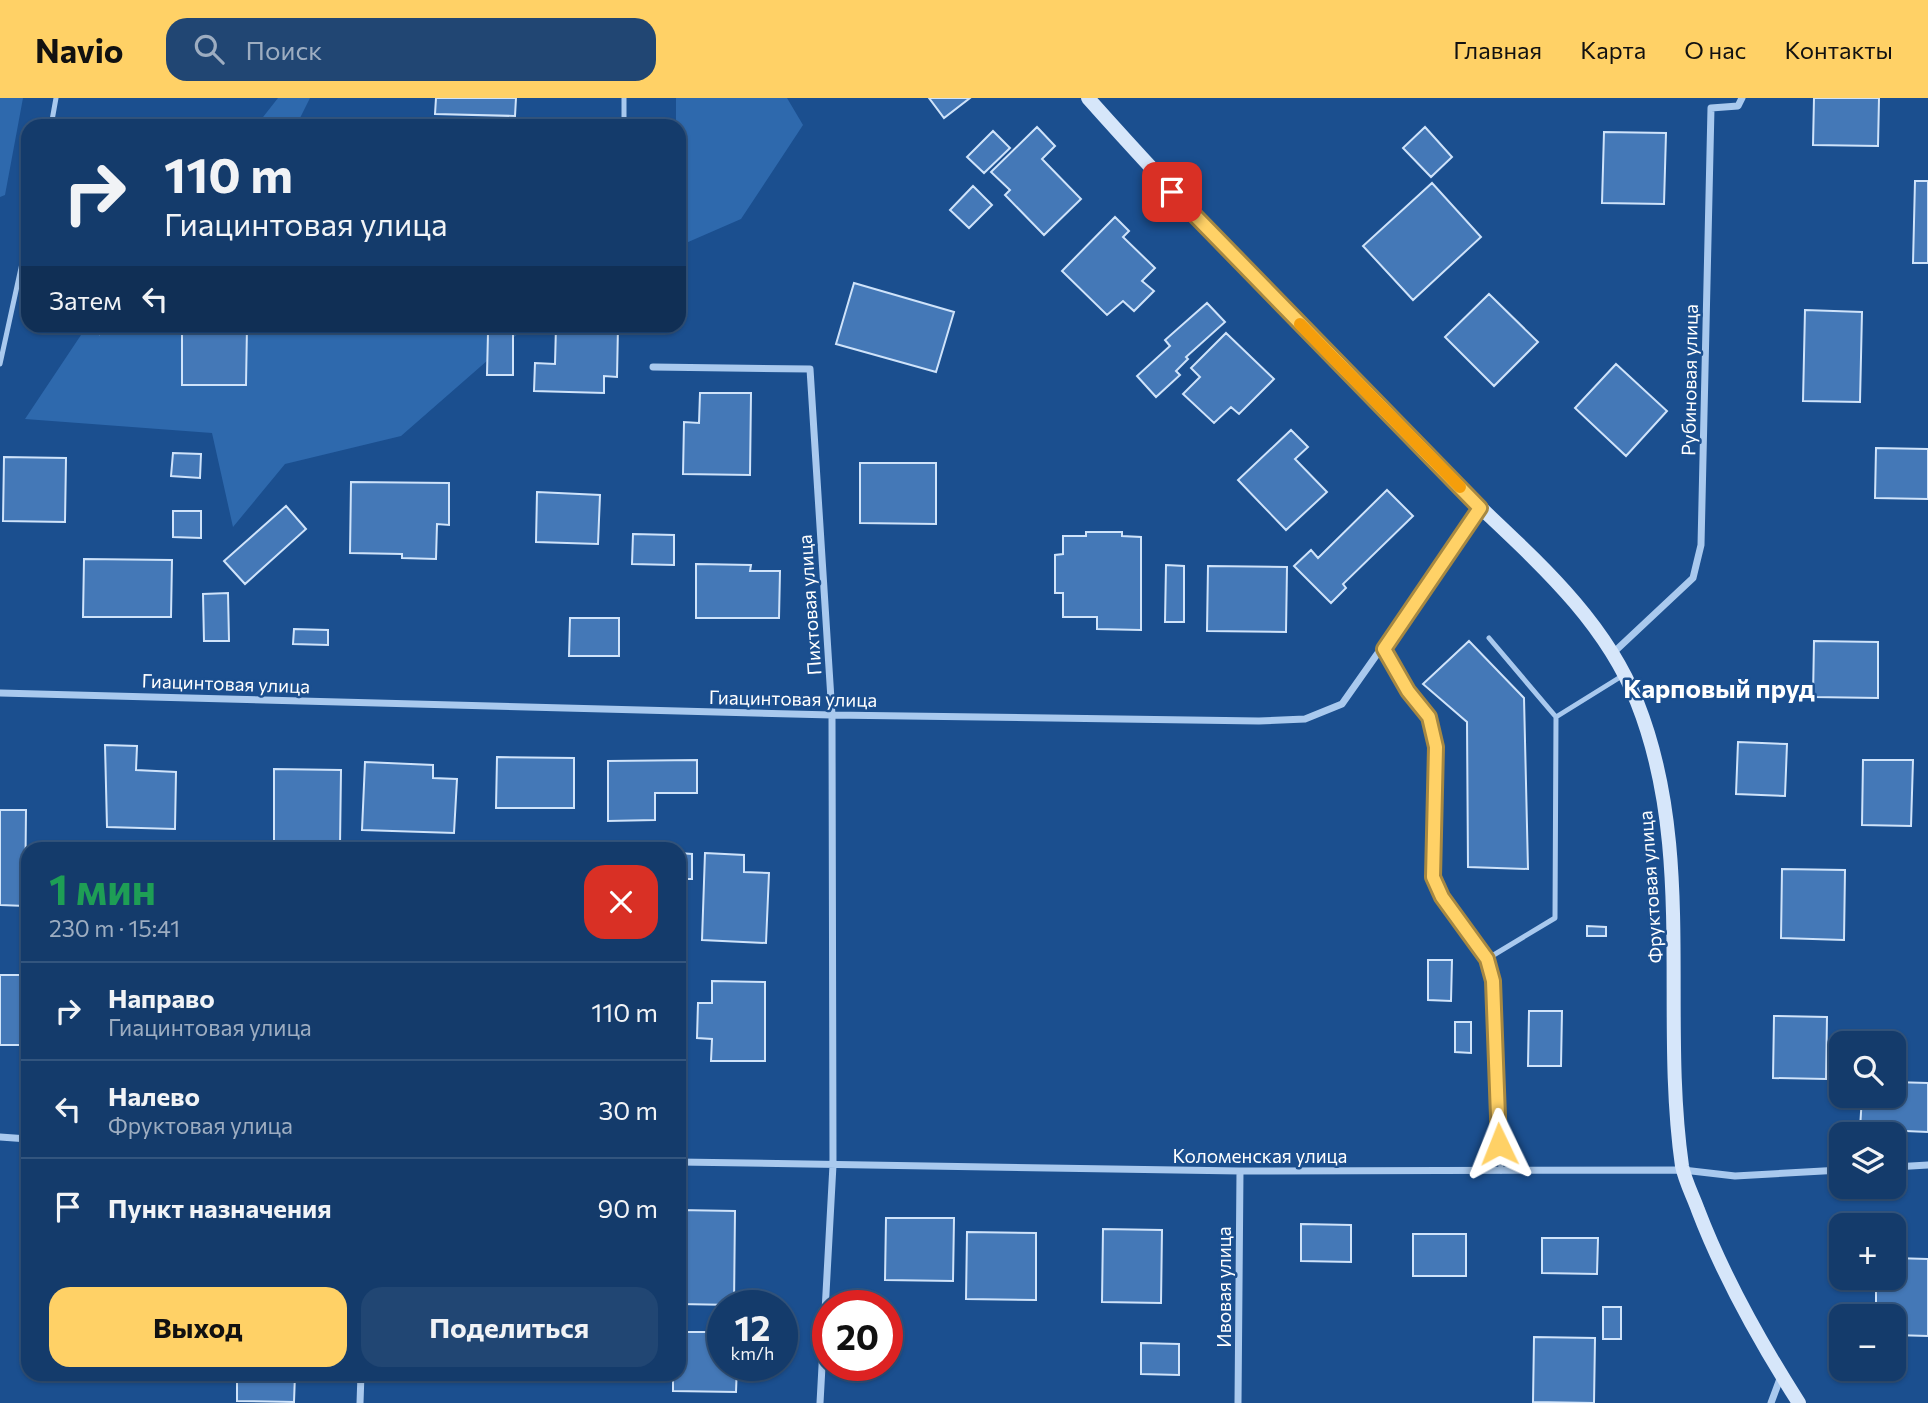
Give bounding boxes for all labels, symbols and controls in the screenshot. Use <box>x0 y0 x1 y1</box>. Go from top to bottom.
search box <box>166 18 656 81</box>
text: Navio <box>35 29 124 70</box>
icon: search <box>190 30 228 68</box>
text: Поиск <box>246 34 322 65</box>
text: Главная <box>1453 35 1542 64</box>
text: Карта <box>1580 35 1646 64</box>
text: О нас <box>1684 35 1746 64</box>
text: Контакты <box>1784 35 1893 64</box>
text: 110 m <box>164 143 293 203</box>
icon: right <box>49 147 140 238</box>
pin <box>1142 162 1202 222</box>
icon: arrive <box>1153 173 1191 211</box>
text: Гиацинтовая улица <box>164 203 448 243</box>
icon: left <box>136 280 174 318</box>
text: Затем <box>49 284 122 315</box>
street label: Рубиновая улица <box>1676 304 1702 456</box>
street label: Пихтовая улица <box>793 534 825 676</box>
street label: Гиацинтовая улица <box>141 669 311 697</box>
district label: Карповый пруд <box>1623 672 1815 703</box>
street label: Гиацинтовая улица <box>709 685 877 711</box>
street label: Фруктовая улица <box>1633 810 1667 964</box>
text: 1 мин <box>49 862 156 914</box>
button: close <box>584 865 658 939</box>
text: 230 m · 15:41 <box>49 914 180 942</box>
text: Направо <box>108 982 215 1013</box>
icon: right <box>49 992 87 1030</box>
text: 110 m <box>591 996 658 1027</box>
text: Гиацинтовая улица <box>108 1013 312 1041</box>
map controls <box>1829 1031 1906 1381</box>
button: search <box>1829 1031 1906 1108</box>
text: Налево <box>108 1080 200 1111</box>
icon: left <box>49 1090 87 1128</box>
text: 30 m <box>599 1094 658 1125</box>
position arrow <box>1462 1107 1536 1181</box>
text: Фруктовая улица <box>108 1111 293 1139</box>
button: layers <box>1829 1122 1906 1199</box>
street label: Коломенская улица <box>1173 1144 1347 1167</box>
icon: arrive <box>49 1188 87 1226</box>
text: Пункт назначения <box>108 1192 332 1223</box>
text: 90 m <box>598 1192 658 1223</box>
button: + <box>1829 1213 1906 1290</box>
street label: Ивовая улица <box>1212 1226 1235 1348</box>
button: Выход <box>49 1287 347 1367</box>
button: Поделиться <box>361 1287 658 1367</box>
speed limit sign: 20 <box>812 1290 903 1381</box>
button: − <box>1829 1304 1906 1381</box>
text: 12 <box>735 1305 770 1348</box>
text: km/h <box>731 1342 774 1364</box>

